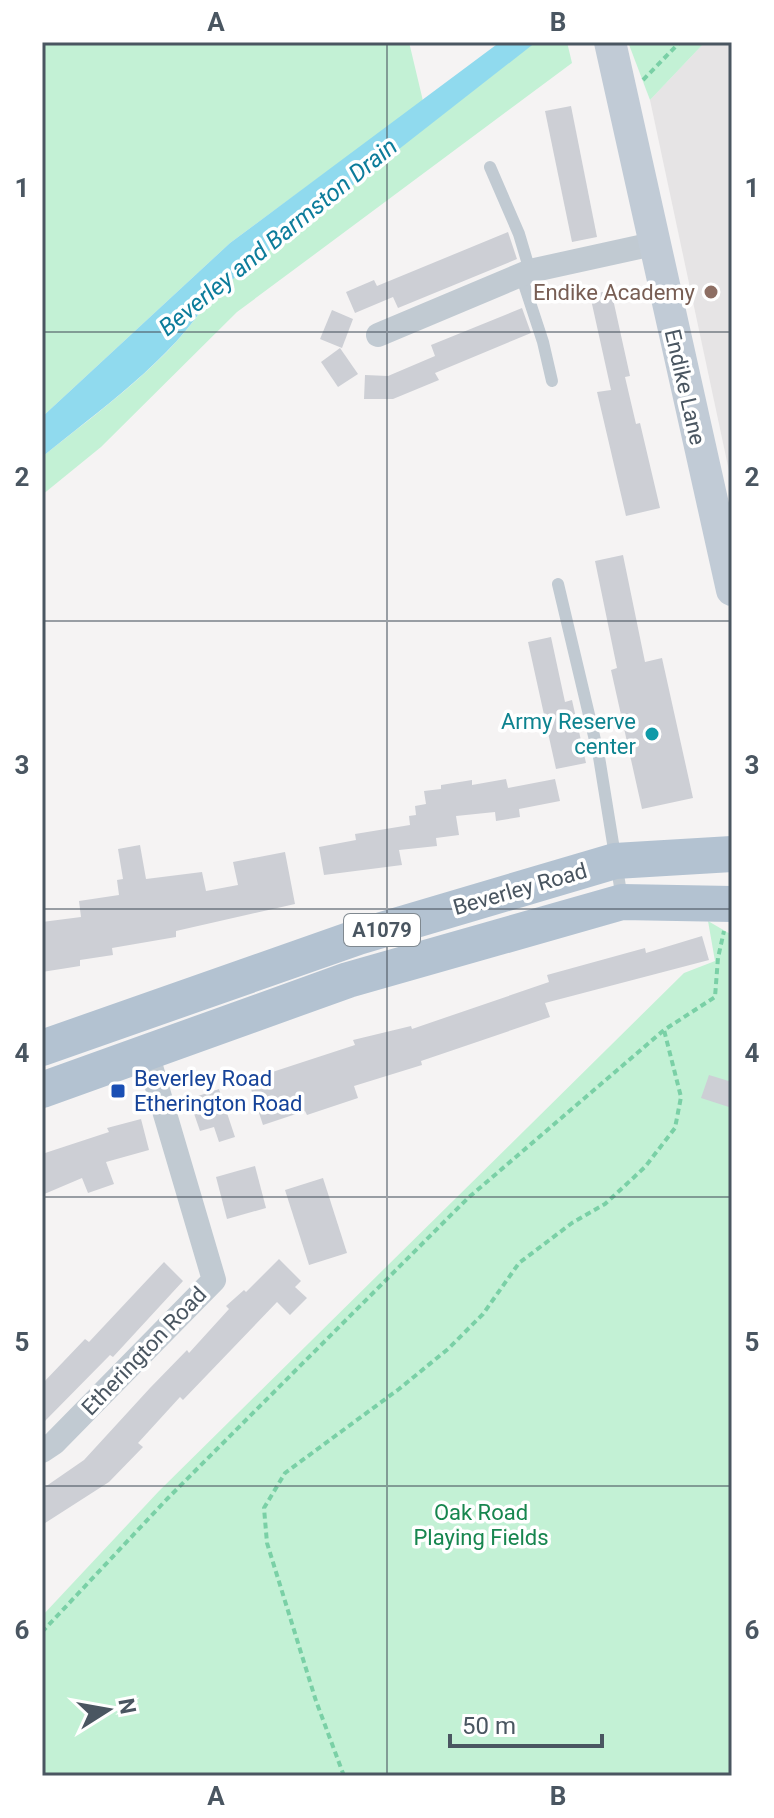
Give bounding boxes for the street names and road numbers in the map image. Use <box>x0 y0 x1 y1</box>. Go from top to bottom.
street label: Endike Lane <box>660 327 710 447</box>
street label: Beverley Road <box>450 858 590 920</box>
road number: A1079 <box>344 914 420 946</box>
street label: Etherington Road <box>77 1282 211 1420</box>

